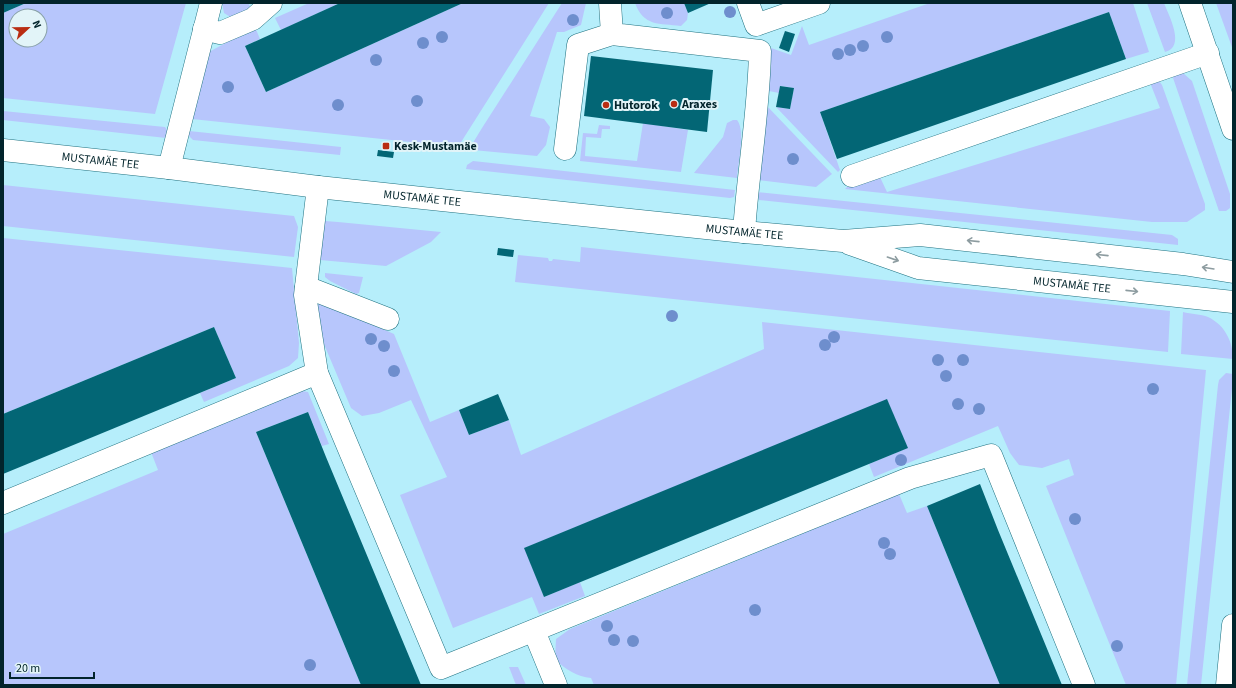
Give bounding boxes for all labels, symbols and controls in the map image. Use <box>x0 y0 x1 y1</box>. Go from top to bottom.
north arrow <box>8 8 48 48</box>
text: N <box>28 18 45 31</box>
place label: Araxes <box>681 96 717 113</box>
place label: Hutorok <box>614 97 658 114</box>
marker: Araxes <box>669 99 679 109</box>
marker: Hutorok <box>601 100 611 110</box>
place label: Kesk-Mustamäe <box>394 138 477 155</box>
marker: Kesk-Mustamäe <box>381 141 391 151</box>
street label: MUSTAMÄE TEE <box>61 148 140 173</box>
street label: MUSTAMÄE TEE <box>383 185 462 211</box>
street label: MUSTAMÄE TEE <box>705 219 784 244</box>
one-way arrow <box>967 237 980 245</box>
one-way arrow <box>1096 251 1109 259</box>
one-way arrow <box>886 256 899 263</box>
one-way arrow <box>1202 264 1215 272</box>
street label: MUSTAMÄE TEE <box>1032 272 1112 297</box>
one-way arrow <box>1125 287 1138 295</box>
scale bar <box>10 654 94 680</box>
text: 20 m <box>16 660 40 677</box>

